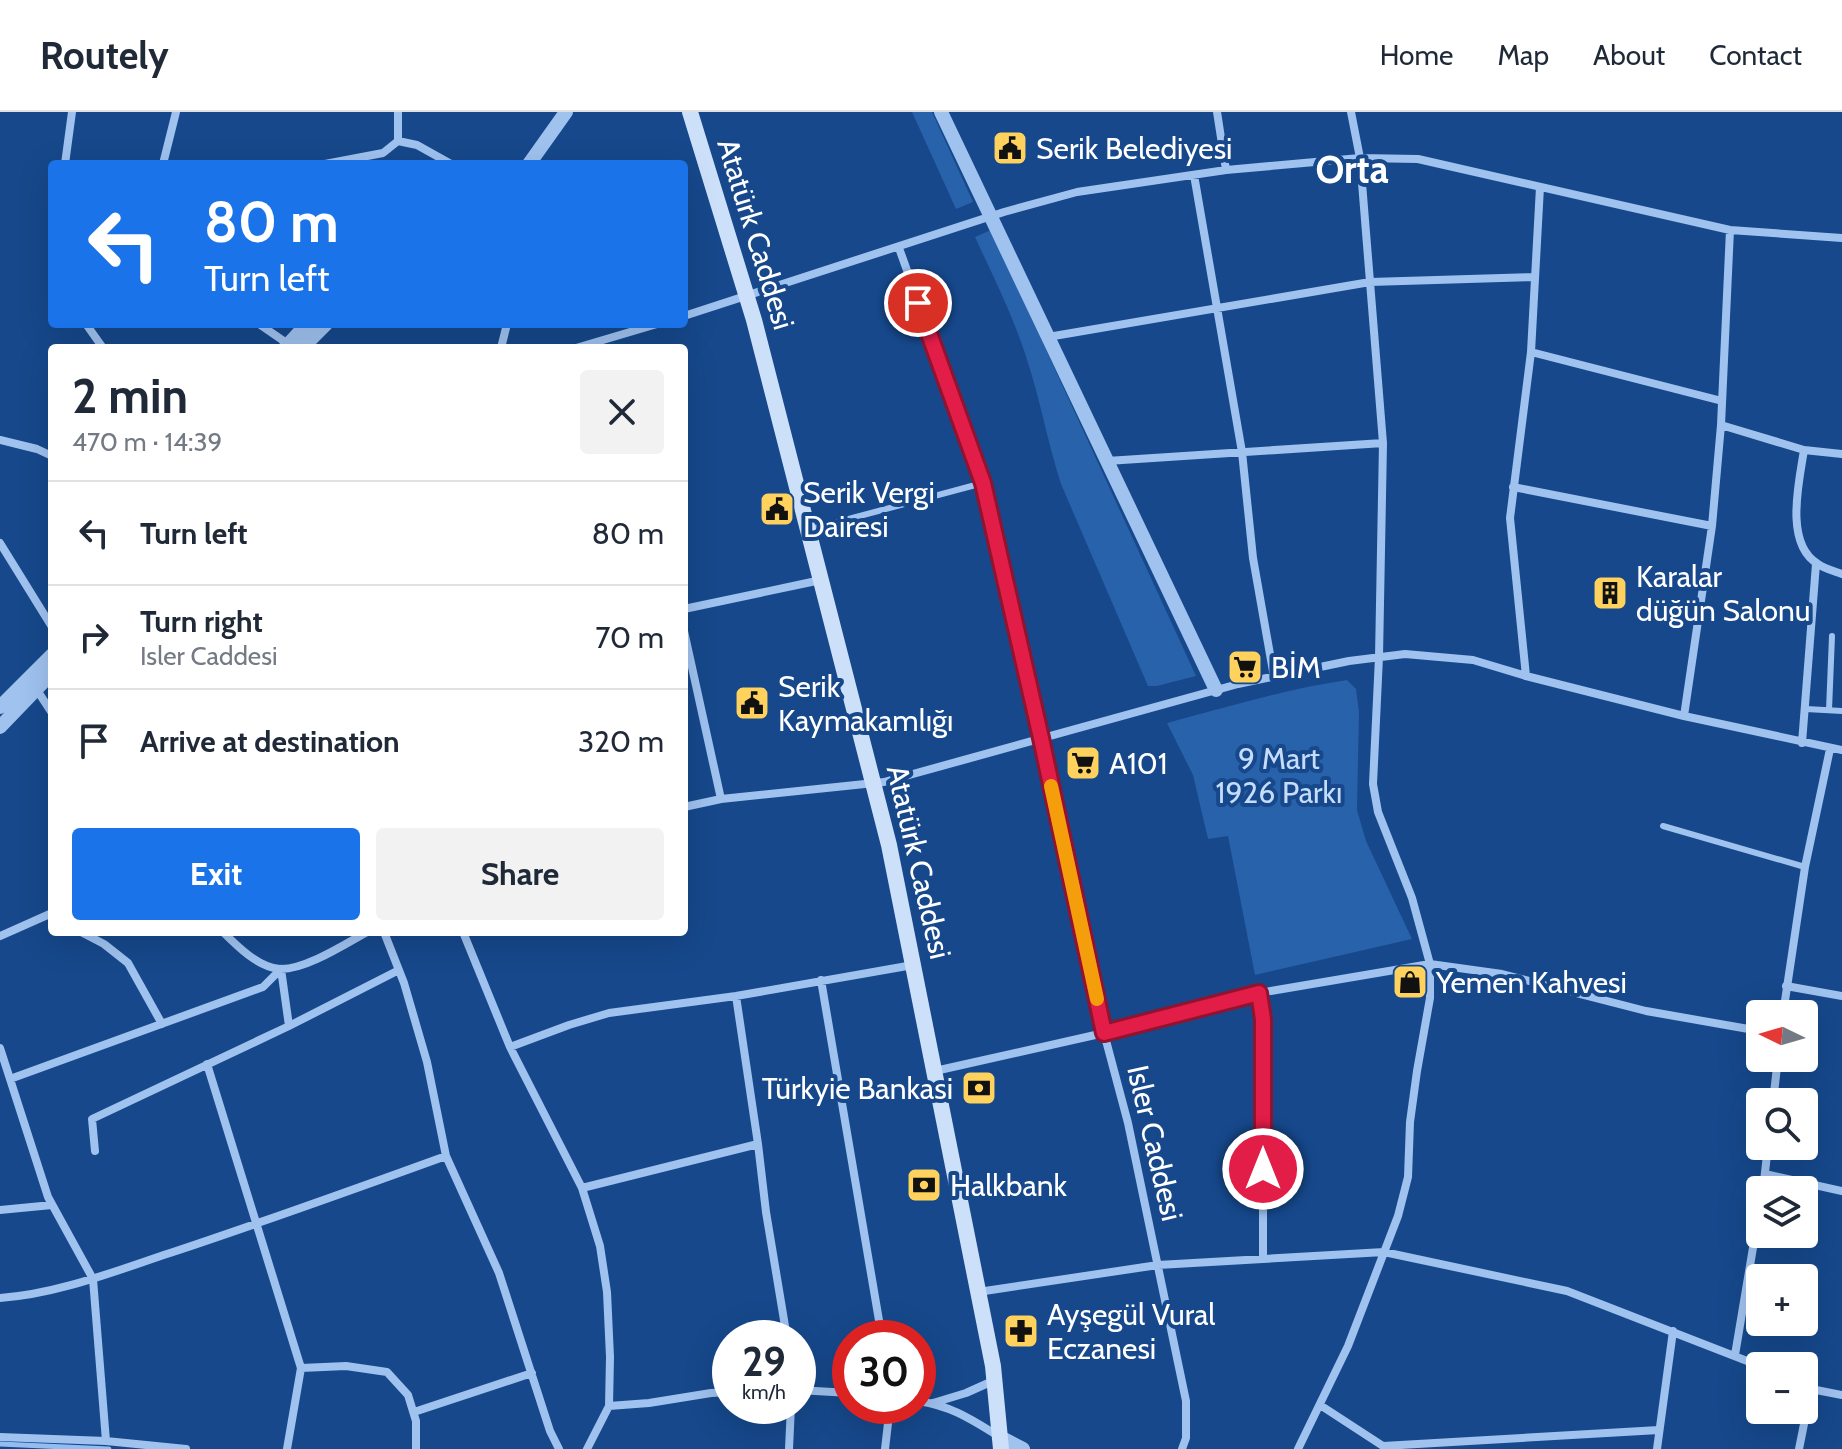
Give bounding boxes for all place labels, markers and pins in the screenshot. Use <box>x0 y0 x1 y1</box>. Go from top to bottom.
public building icon: Serik Belediyesi <box>991 129 1029 167</box>
place label: Serik Belediyesi <box>1036 130 1232 167</box>
pin <box>884 269 952 337</box>
place label: Serik Vergi Dairesi <box>803 474 935 545</box>
public building icon: Serik Vergi Dairesi <box>758 490 796 528</box>
place label: Karalar düğün Salonu <box>1636 558 1810 629</box>
building icon: Karalar düğün Salonu <box>1591 574 1629 612</box>
supermarket icon: BİM <box>1226 648 1264 686</box>
place label: BİM <box>1271 649 1321 686</box>
place label: Serik Kaymakamlığı <box>778 668 953 739</box>
public building icon: Serik Kaymakamlığı <box>733 684 771 722</box>
supermarket icon: A101 <box>1064 744 1102 782</box>
place label: A101 <box>1109 745 1167 782</box>
shop icon: Yemen Kahvesi <box>1391 963 1429 1001</box>
place label: Yemen Kahvesi <box>1435 964 1627 1001</box>
bank icon: Türkyie Bankasi <box>960 1069 998 1107</box>
place label: Türkyie Bankasi <box>762 1070 953 1107</box>
bank icon: Halkbank <box>905 1166 943 1204</box>
place label: Halkbank <box>950 1167 1068 1204</box>
place label: Ayşegül Vural Eczanesi <box>1047 1296 1215 1367</box>
pharmacy icon: Ayşegül Vural Eczanesi <box>1002 1312 1040 1350</box>

